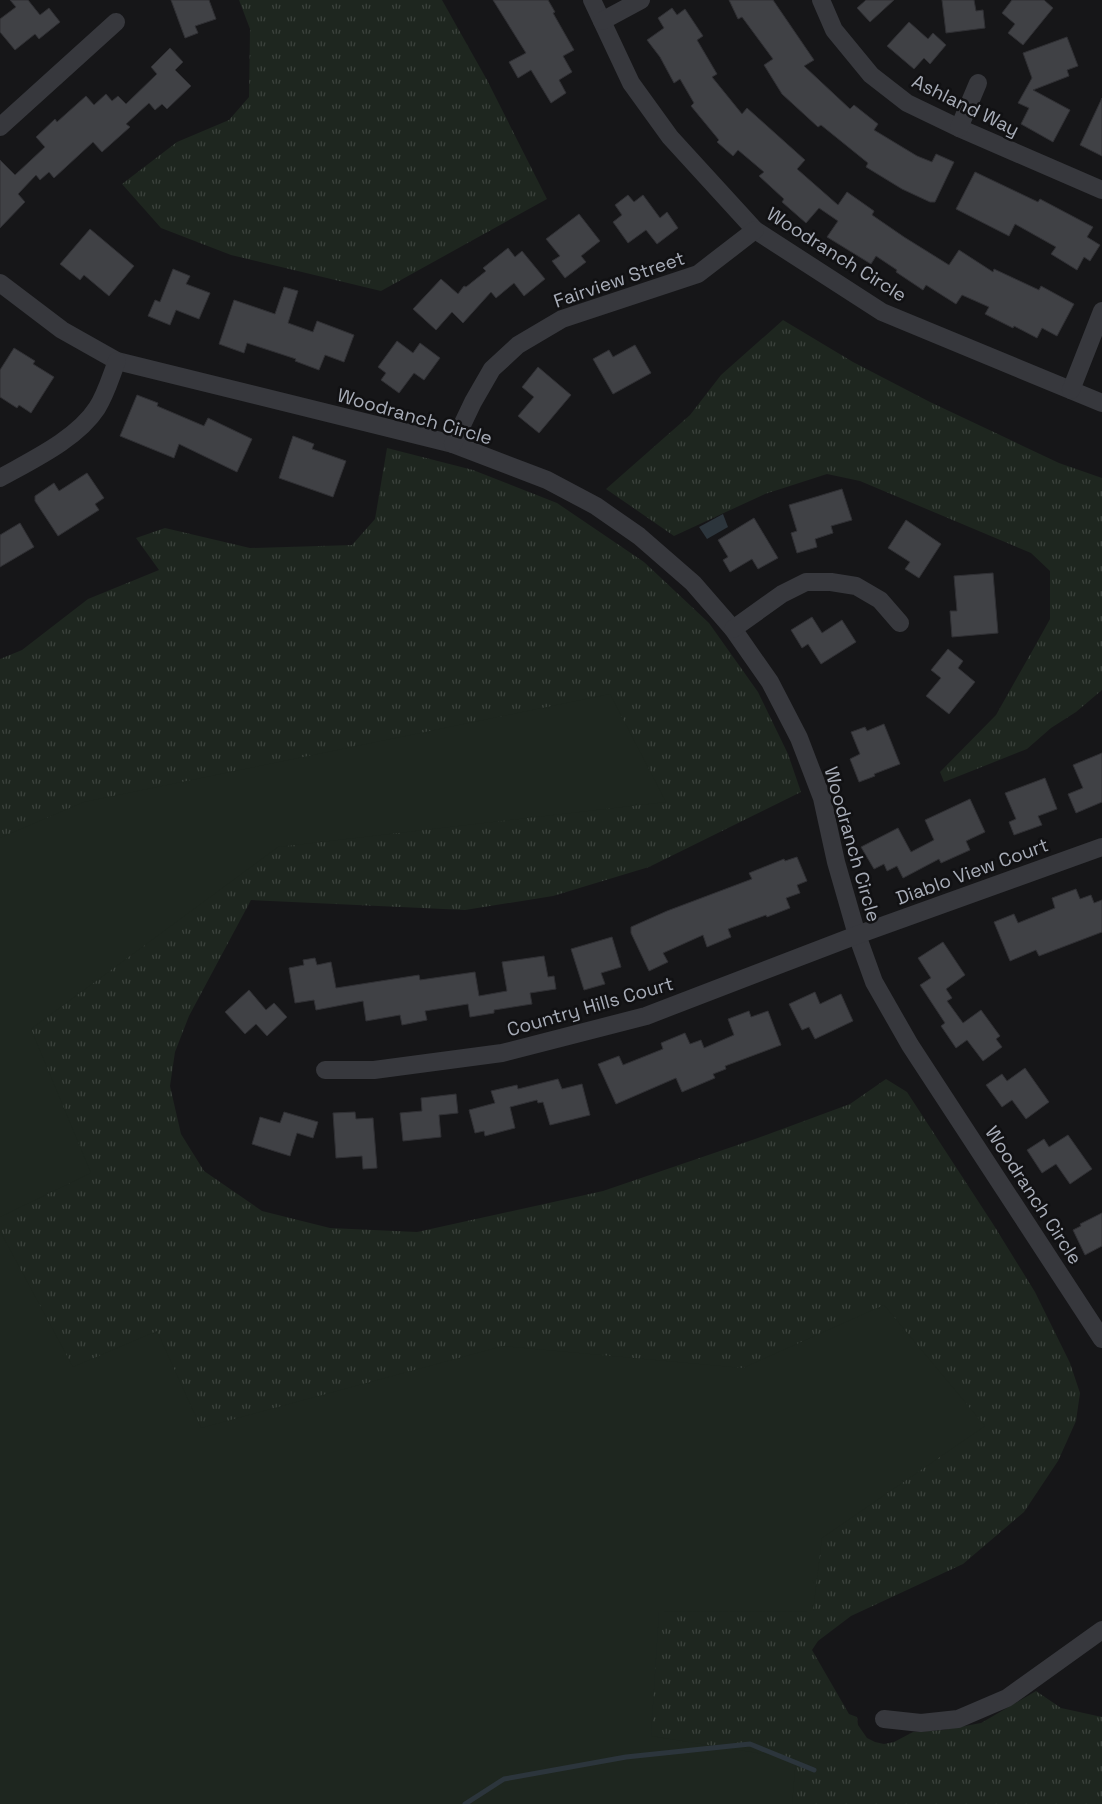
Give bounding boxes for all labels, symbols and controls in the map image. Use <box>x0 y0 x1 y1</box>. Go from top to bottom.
street label: Ashland Way <box>908 69 1024 142</box>
street label: Woodranch Circle <box>762 201 911 308</box>
street label: Fairview Street <box>550 245 688 314</box>
street label: Woodranch Circle <box>334 382 495 451</box>
street label: Woodranch Circle <box>818 764 887 925</box>
street label: Diablo View Court <box>892 832 1052 911</box>
street label: Country Hills Court <box>504 971 676 1042</box>
street label: Woodranch Circle <box>979 1121 1088 1269</box>

